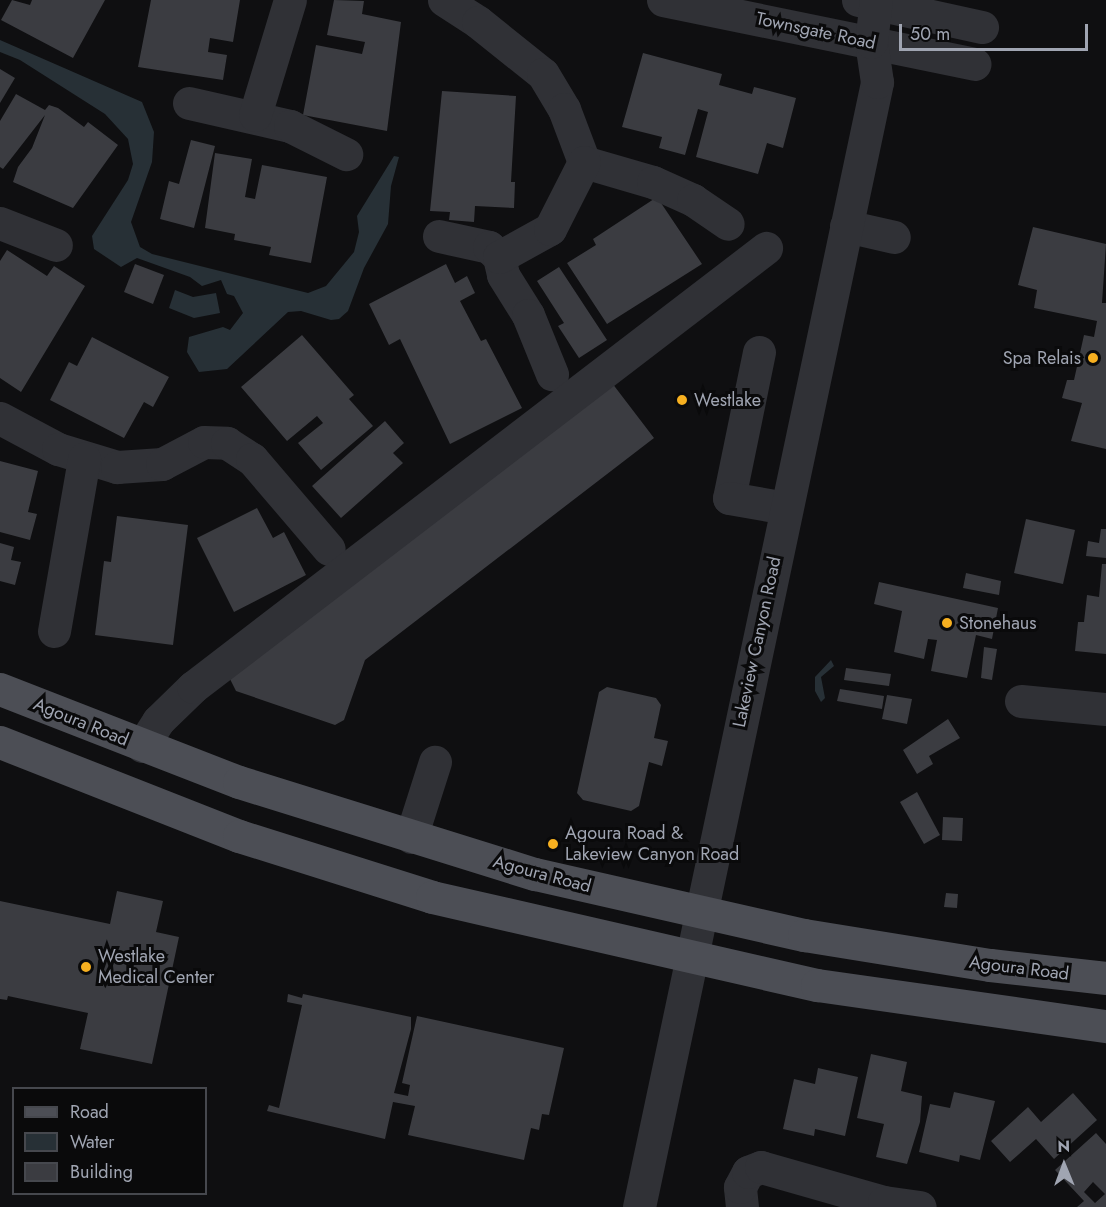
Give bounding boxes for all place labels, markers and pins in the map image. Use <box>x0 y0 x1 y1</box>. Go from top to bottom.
place label: Spa Relais <box>1003 347 1081 369</box>
marker: Spa Relais <box>1086 351 1100 365</box>
place label: Westlake <box>694 389 761 411</box>
marker: Westlake <box>675 393 689 407</box>
place label: Stonehaus <box>959 612 1037 634</box>
marker: Stonehaus <box>940 616 954 630</box>
place label: Agoura Road & Lakeview Canyon Road <box>565 823 739 866</box>
marker: Agoura Road & Lakeview Canyon Road <box>546 837 560 851</box>
place label: Westlake Medical Center <box>98 946 214 988</box>
marker: Westlake Medical Center <box>79 960 93 974</box>

